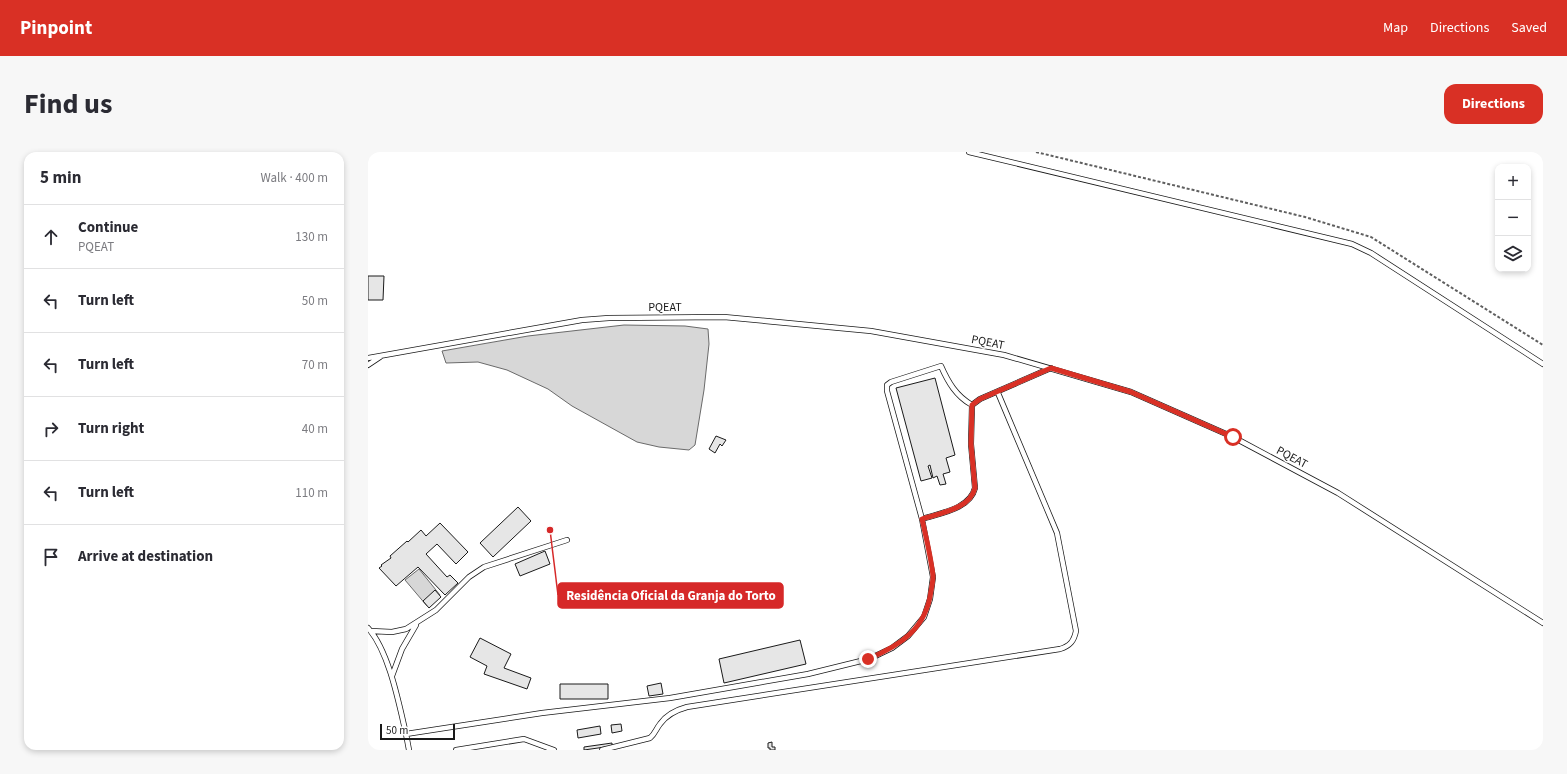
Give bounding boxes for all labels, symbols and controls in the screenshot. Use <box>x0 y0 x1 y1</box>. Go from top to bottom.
text: Pinpoint <box>20 15 92 42</box>
text: Map <box>1383 18 1408 38</box>
text: Directions <box>1430 18 1489 38</box>
text: Saved <box>1511 18 1547 38</box>
text: Find us <box>24 84 112 124</box>
button: Directions <box>1444 84 1543 124</box>
map controls <box>1495 164 1531 272</box>
button: + <box>1495 164 1531 200</box>
text: 5 min <box>40 166 81 190</box>
text: Walk · 400 m <box>260 169 328 187</box>
button: − <box>1495 200 1531 236</box>
text: Continue <box>78 217 138 238</box>
icon: ahead <box>40 226 62 248</box>
text: 130 m <box>295 228 328 246</box>
button: layers <box>1495 236 1531 272</box>
text: PQEAT <box>78 238 114 256</box>
icon: left <box>40 290 62 312</box>
text: Turn left <box>78 290 134 311</box>
text: 50 m <box>302 292 328 310</box>
street label: PQEAT <box>648 299 682 316</box>
street label: PQEAT <box>970 331 1006 354</box>
icon: left <box>40 354 62 376</box>
text: Turn left <box>78 354 134 375</box>
text: 70 m <box>302 356 328 374</box>
icon: right <box>40 418 62 440</box>
text: Turn right <box>78 418 144 439</box>
text: 40 m <box>302 420 328 438</box>
route start <box>1224 428 1242 446</box>
street label: PQEAT <box>1273 442 1311 473</box>
icon: left <box>40 482 62 504</box>
text: Turn left <box>78 482 134 503</box>
text: 110 m <box>295 484 328 502</box>
icon: arrive <box>40 546 62 568</box>
text: Arrive at destination <box>78 546 213 567</box>
callout: Residência Oficial da Granja do Torto <box>558 583 783 608</box>
text: Residência Oficial da Granja do Torto <box>566 587 776 605</box>
route end <box>859 650 877 668</box>
scale bar <box>380 722 455 741</box>
text: 50 m <box>386 723 408 738</box>

